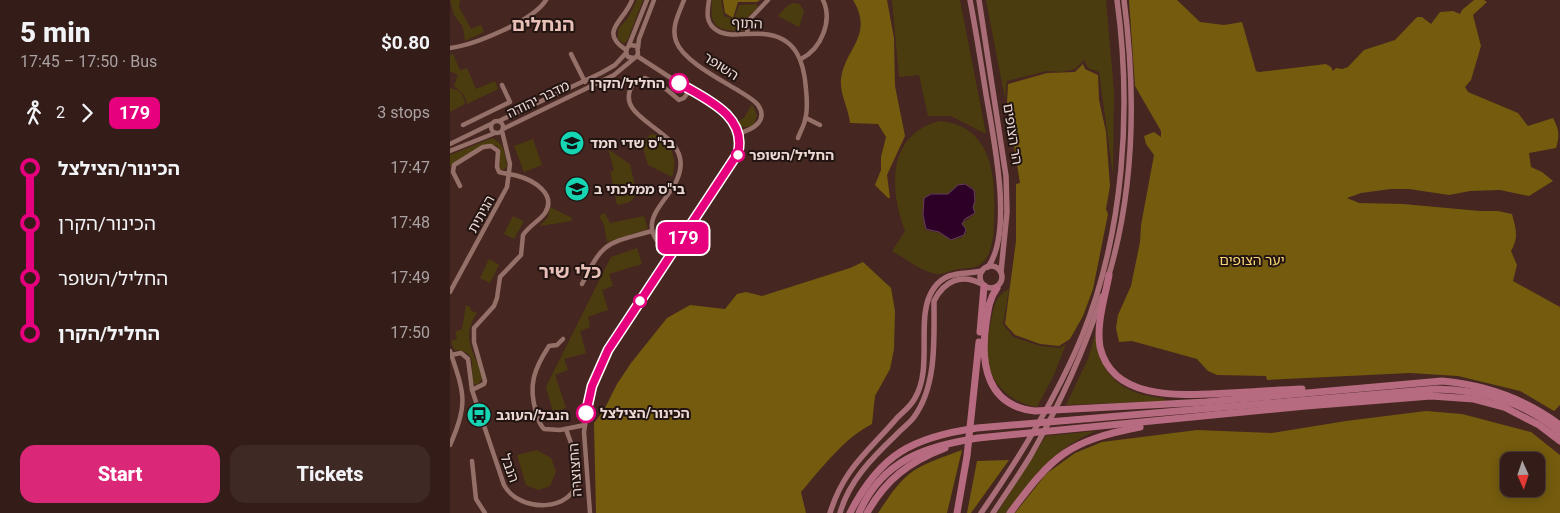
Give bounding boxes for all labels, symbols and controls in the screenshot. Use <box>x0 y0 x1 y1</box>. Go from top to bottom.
district label: הנחלים <box>512 13 574 36</box>
street label: התוף <box>731 14 763 32</box>
text: 5 min <box>20 16 91 49</box>
text: $0.80 <box>381 31 430 54</box>
street label: השופר <box>700 49 742 83</box>
text: 17:45 – 17:50 · Bus <box>20 52 157 71</box>
marker: החליל/הקרן <box>669 73 689 93</box>
place label: החליל/הקרן <box>590 75 665 91</box>
street label: מדבר יהודה <box>504 77 572 121</box>
icon: walk <box>20 99 48 127</box>
icon: forward <box>73 99 101 127</box>
text: 179 <box>119 102 150 123</box>
street label: הר הצופים <box>1000 102 1026 166</box>
text: 2 <box>56 103 65 122</box>
text: 3 stops <box>377 103 430 122</box>
school or university icon: בי"ס שדי חמד <box>559 130 585 156</box>
place label: בי"ס שדי חמד <box>590 135 675 151</box>
place label: החליל/השופר <box>749 147 834 163</box>
marker: החליל/השופר <box>731 148 745 162</box>
text: הכינור/הצילצל <box>58 157 180 180</box>
text: 17:47 <box>390 158 430 177</box>
school or university icon: בי"ס ממלכתי ב <box>564 176 590 202</box>
place label: בי"ס ממלכתי ב <box>594 181 685 197</box>
street label: הגיתית <box>464 193 498 235</box>
text: הכינור/הקרן <box>58 212 156 235</box>
text: 17:48 <box>390 213 430 232</box>
line badge: 179 <box>654 222 712 254</box>
text: 179 <box>668 227 698 248</box>
park label: יער הצופים <box>1219 252 1285 268</box>
district label: כלי שיר <box>539 260 601 283</box>
text: החליל/השופר <box>58 267 168 290</box>
text: 17:49 <box>390 268 430 287</box>
unlabelled marker <box>633 294 647 308</box>
text: החליל/הקרן <box>58 322 160 345</box>
text: 17:50 <box>390 323 430 342</box>
bus stop icon: הנבל/העוגב <box>466 402 492 428</box>
marker: הכינור/הצילצל <box>576 403 596 423</box>
place label: הכינור/הצילצל <box>600 405 690 421</box>
place label: הנבל/העוגב <box>496 407 569 423</box>
street label: החצוצרה <box>565 443 585 497</box>
button: Start <box>20 445 220 503</box>
button: Tickets <box>230 445 430 503</box>
street label: הנבל <box>497 451 523 485</box>
north arrow <box>1500 452 1545 498</box>
map controls <box>1500 452 1545 497</box>

